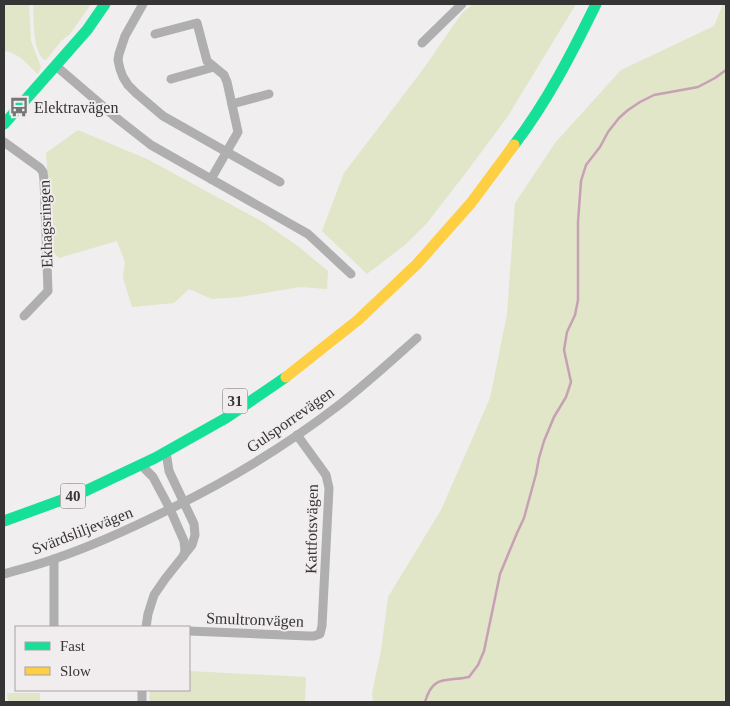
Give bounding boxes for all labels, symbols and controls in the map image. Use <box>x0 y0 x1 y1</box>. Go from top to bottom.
bus stop icon: Elektravägen <box>8 96 30 118</box>
place label: Elektravägen <box>34 99 118 117</box>
street label: Ekhagsringen <box>35 180 57 268</box>
street label: Gulsporrevägen <box>244 383 338 456</box>
road number: 31 <box>222 388 248 414</box>
road number: 40 <box>60 484 86 508</box>
street label: Kattfotsvägen <box>302 484 322 574</box>
street label: Svärdsliljevägen <box>29 503 135 558</box>
street label: Smultronvägen <box>206 609 304 631</box>
legend <box>15 626 190 691</box>
text: Fast <box>60 638 86 654</box>
text: Slow <box>60 663 91 679</box>

